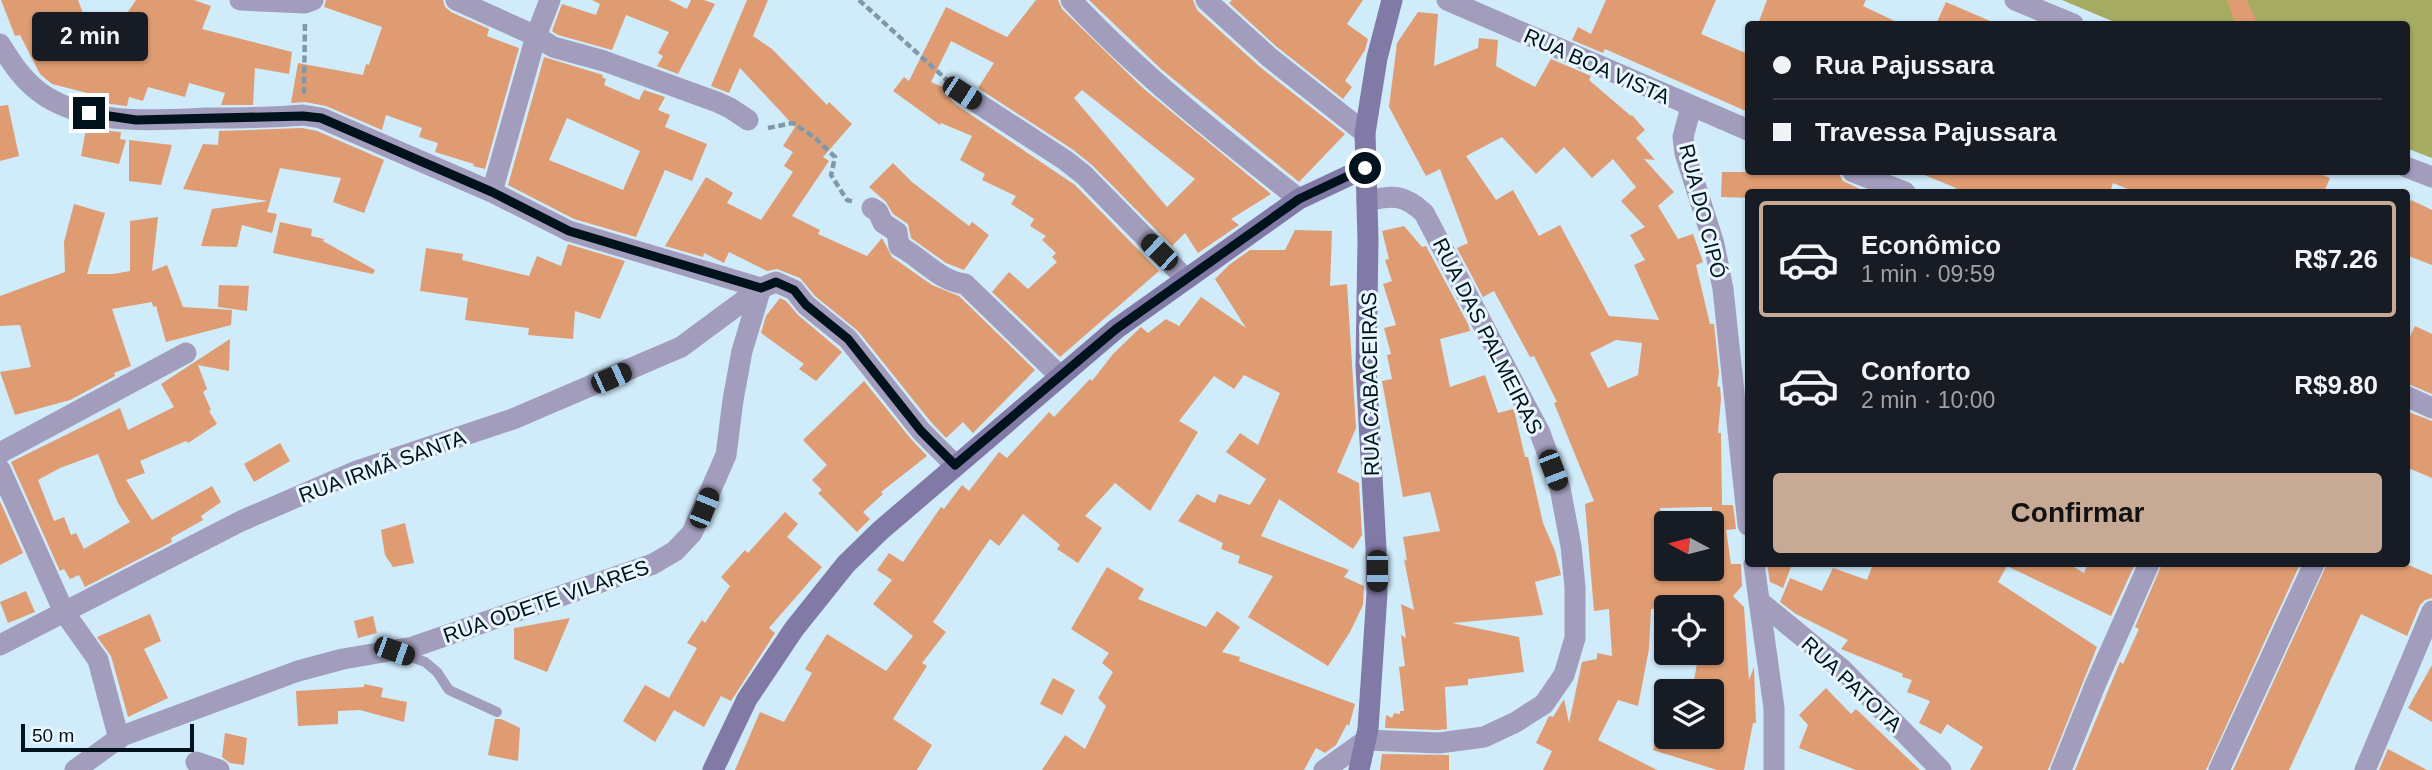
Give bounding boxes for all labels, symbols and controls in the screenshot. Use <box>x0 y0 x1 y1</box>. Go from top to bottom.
callout: 2 min <box>31 11 147 60</box>
text: 2 min <box>60 23 120 49</box>
street label: RUA BOA VISTA <box>1521 24 1673 108</box>
text: Rua Pajussara <box>1815 50 1994 80</box>
car <box>939 73 986 113</box>
route end <box>73 97 105 129</box>
text: Travessa Pajussara <box>1815 117 2056 147</box>
street label: RUA DO CIPÓ <box>1675 141 1731 281</box>
route start <box>1349 152 1381 184</box>
icon: car <box>1777 228 1840 291</box>
car <box>1137 230 1182 274</box>
text: Econômico <box>1861 230 2001 260</box>
street label: RUA DAS PALMEIRAS <box>1429 234 1547 438</box>
text: R$7.26 <box>2294 244 2378 274</box>
text: 1 min · 09:59 <box>1861 261 1995 287</box>
street label: RUA CABACEIRAS <box>1357 292 1383 476</box>
icon: car <box>1777 354 1840 417</box>
text: Conforto <box>1861 356 1971 386</box>
car <box>588 360 635 396</box>
text: R$9.80 <box>2294 370 2378 400</box>
text: 2 min · 10:00 <box>1861 387 1995 413</box>
street label: RUA IRMÃ SANTA <box>295 425 469 507</box>
car <box>1536 447 1571 493</box>
button: Confirmar <box>1773 473 2382 553</box>
car <box>687 485 722 531</box>
north arrow <box>1654 511 1724 581</box>
map controls <box>1654 511 1724 749</box>
car <box>1367 550 1388 592</box>
street label: RUA ODETE VILARES <box>440 555 652 647</box>
button: locate <box>1654 595 1724 665</box>
street label: RUA PATOTA <box>1797 632 1907 736</box>
car <box>371 634 418 668</box>
button: layers <box>1654 679 1724 749</box>
scale bar <box>21 721 194 753</box>
text: 50 m <box>32 725 74 746</box>

